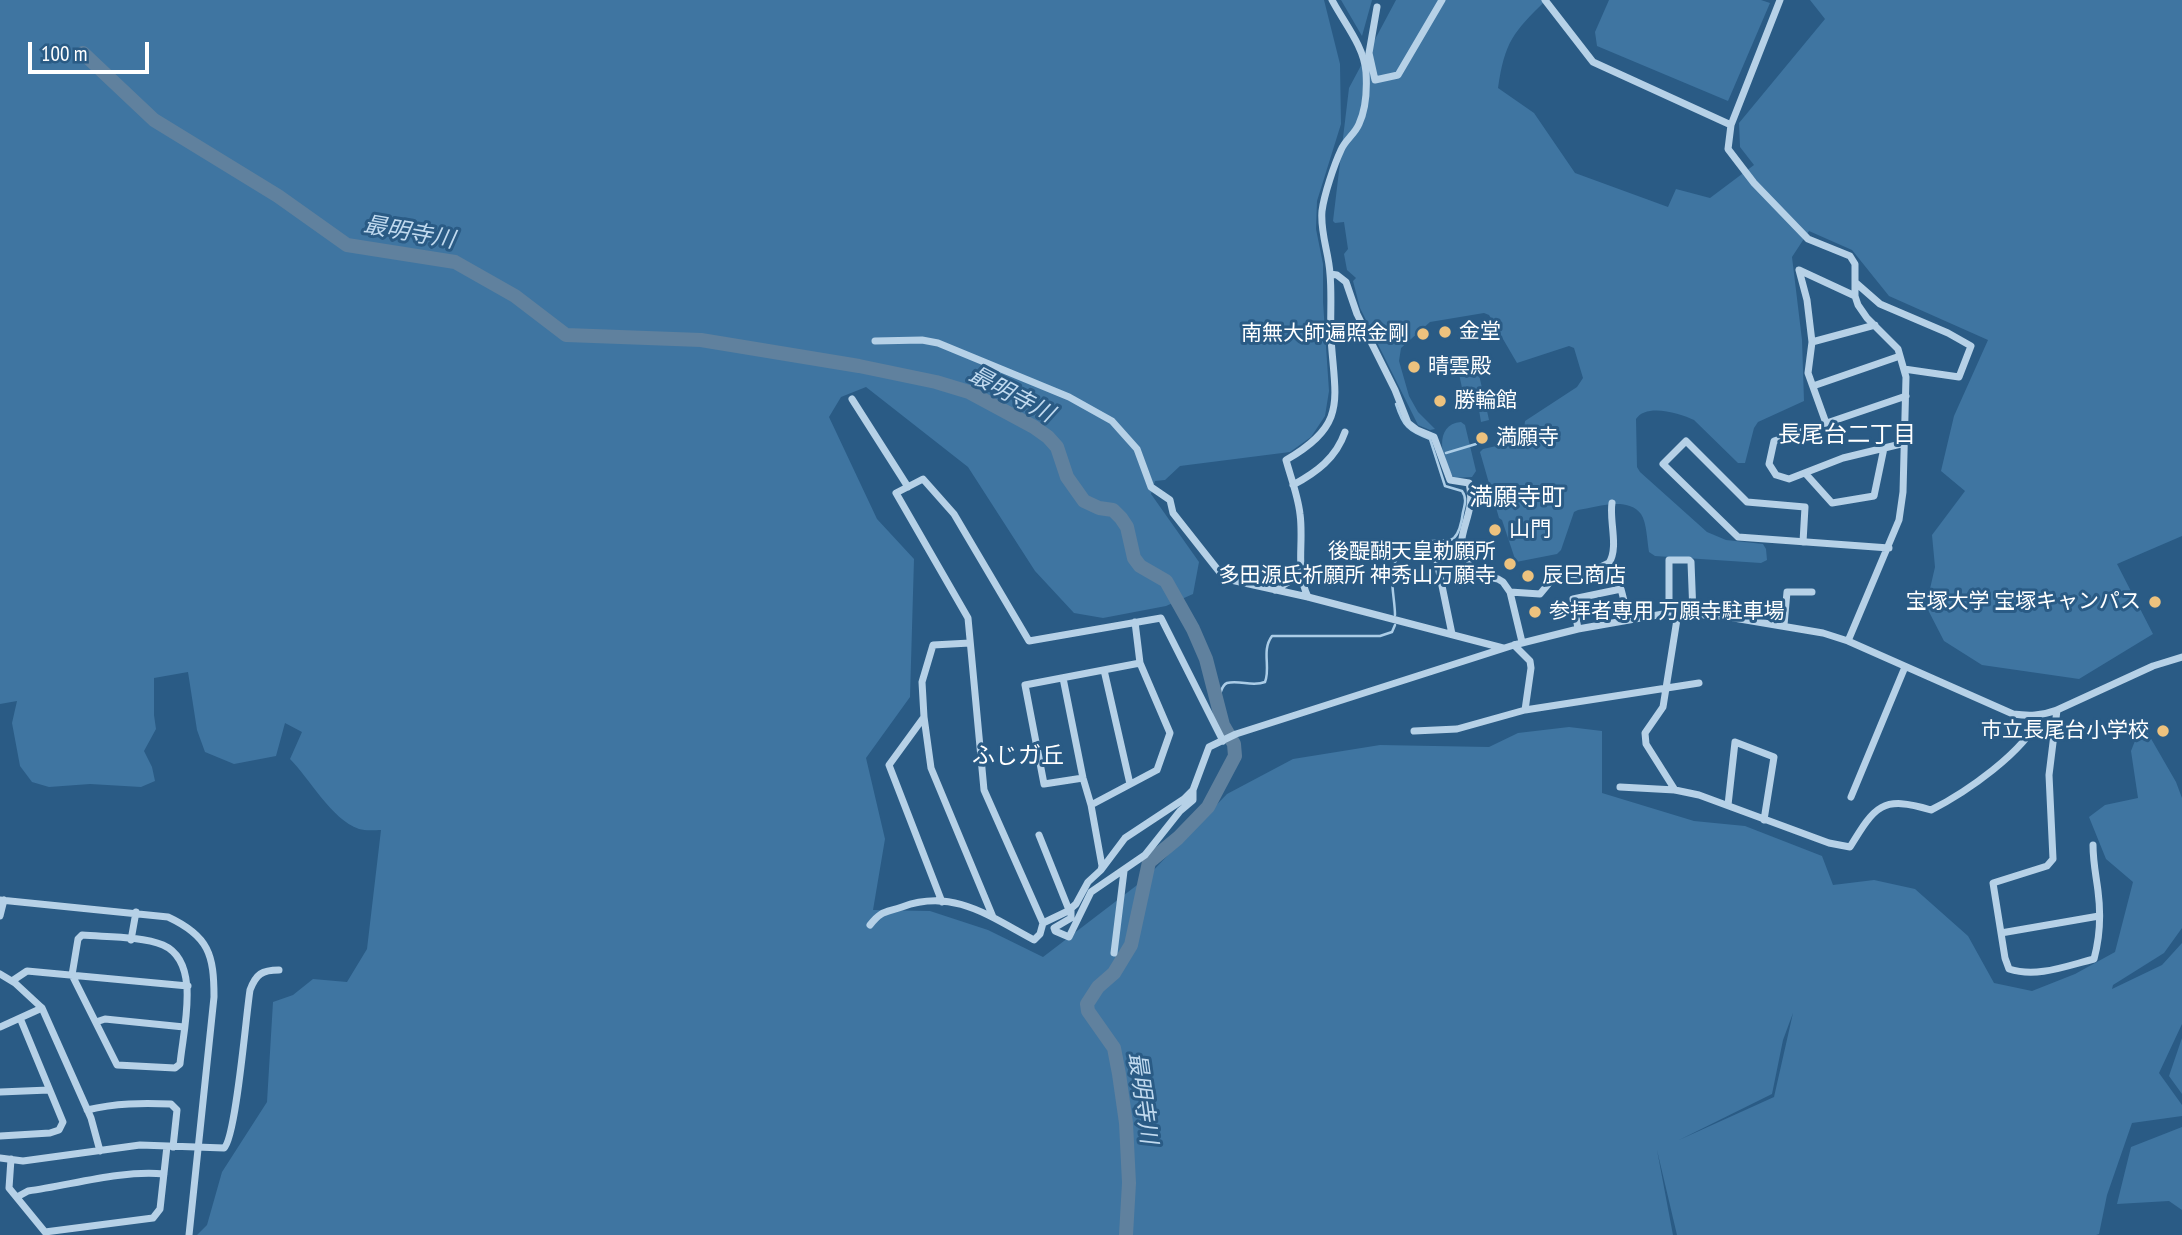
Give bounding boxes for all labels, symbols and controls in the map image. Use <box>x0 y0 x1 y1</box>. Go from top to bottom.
scale bar <box>32 28 152 72</box>
text: 100 m <box>41 40 87 67</box>
water label: 最明寺川 <box>361 211 457 255</box>
place label: 金堂 <box>1459 319 1501 345</box>
place label: 南無大師遍照金剛 <box>1241 321 1409 347</box>
marker: 金堂 <box>1437 324 1453 340</box>
marker: 南無大師遍照金剛 <box>1415 326 1431 342</box>
place label: 晴雲殿 <box>1428 354 1491 380</box>
marker: 晴雲殿 <box>1406 359 1422 375</box>
water label: 最明寺川 <box>964 361 1058 429</box>
place label: 勝輪館 <box>1454 388 1517 414</box>
marker: 勝輪館 <box>1432 393 1448 409</box>
district label: 長尾台二丁目 <box>1778 421 1916 449</box>
place label: 満願寺 <box>1496 425 1559 451</box>
marker: 満願寺 <box>1474 430 1490 446</box>
district label: 満願寺町 <box>1469 484 1565 512</box>
place label: 山門 <box>1509 517 1551 543</box>
marker: 山門 <box>1487 522 1503 538</box>
place label: 後醍醐天皇勅願所 多田源氏祈願所 神秀山万願寺 <box>1219 539 1496 589</box>
marker: 後醍醐天皇勅願所 多田源氏祈願所 神秀山万願寺 <box>1502 556 1518 572</box>
place label: 辰巳商店 <box>1542 563 1626 589</box>
marker: 辰巳商店 <box>1520 568 1536 584</box>
place label: 宝塚大学 宝塚キャンパス <box>1906 589 2141 615</box>
marker: 宝塚大学 宝塚キャンパス <box>2147 594 2163 610</box>
place label: 参拝者専用 万願寺駐車場 <box>1549 599 1784 625</box>
marker: 参拝者専用 万願寺駐車場 <box>1527 604 1543 620</box>
place label: 市立長尾台小学校 <box>1981 718 2149 744</box>
marker: 市立長尾台小学校 <box>2155 723 2171 739</box>
district label: ふじガ丘 <box>972 742 1064 770</box>
water label: 最明寺川 <box>1122 1051 1162 1145</box>

